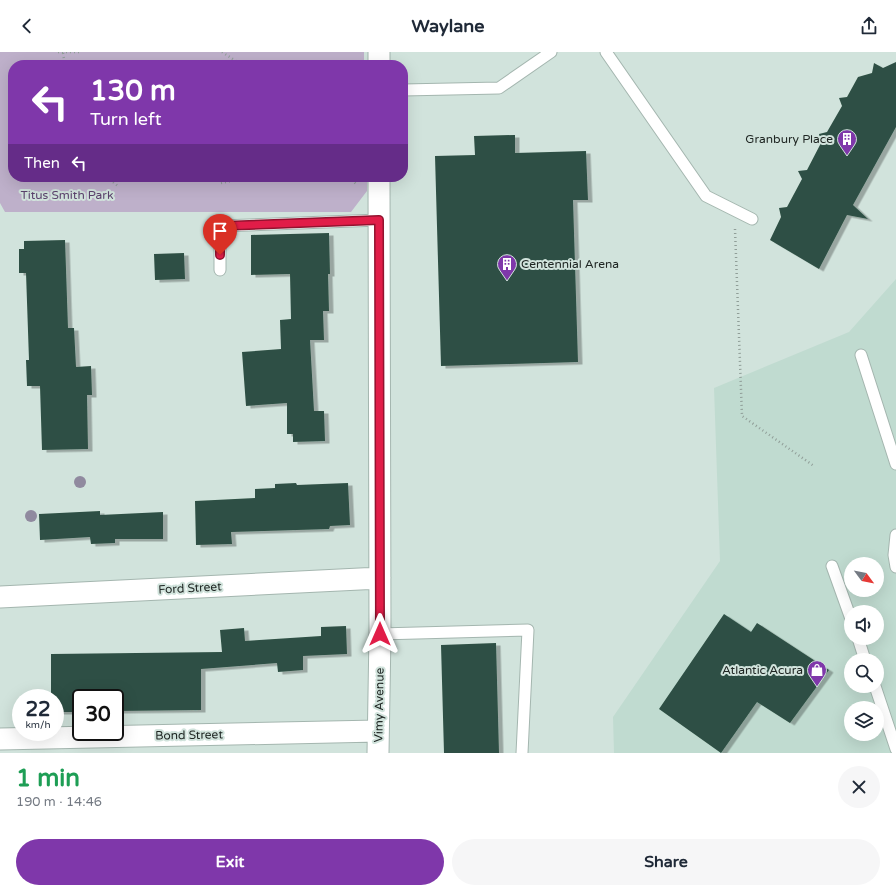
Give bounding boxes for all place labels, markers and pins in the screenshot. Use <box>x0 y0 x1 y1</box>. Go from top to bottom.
building icon: Granbury Place <box>836 128 858 156</box>
place label: Granbury Place <box>745 132 833 146</box>
pin <box>203 214 237 255</box>
building icon: Centennial Arena <box>496 253 518 281</box>
place label: Centennial Arena <box>521 257 619 271</box>
shop icon: Atlantic Acura <box>806 659 828 687</box>
place label: Atlantic Acura <box>722 663 803 677</box>

